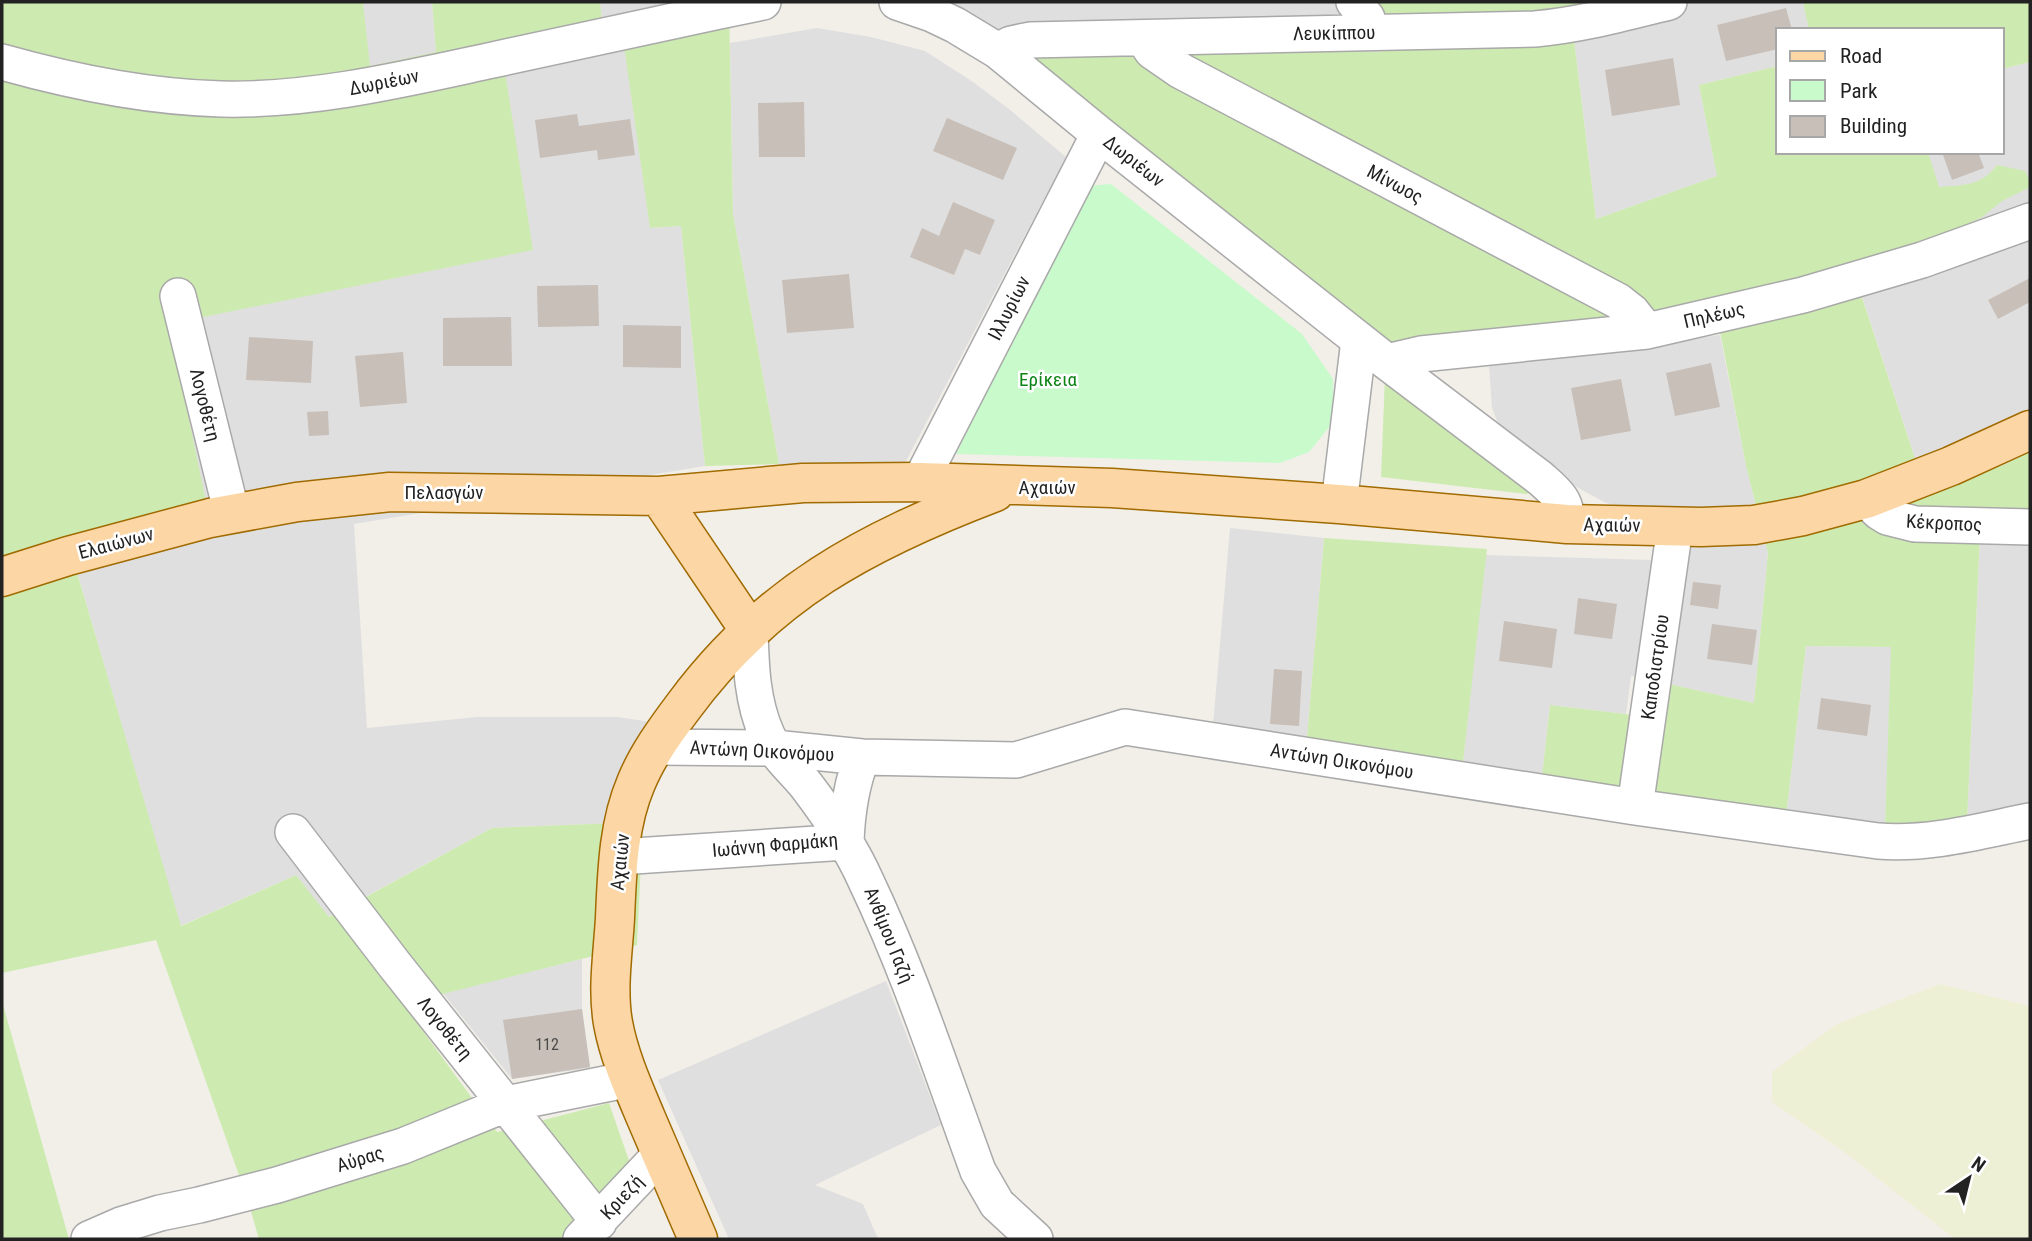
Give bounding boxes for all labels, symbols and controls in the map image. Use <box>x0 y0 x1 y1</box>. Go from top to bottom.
street label: Λευκίππου <box>1293 21 1375 45</box>
legend <box>1776 28 2004 154</box>
text: Road <box>1840 44 1882 68</box>
street label: Δωριέων <box>347 64 421 100</box>
text: Park <box>1840 79 1878 103</box>
text: Building <box>1840 114 1907 138</box>
street label: Δωριέων <box>1099 130 1169 192</box>
street label: Μίνωος <box>1363 160 1427 208</box>
street label: Ιλλυρίων <box>983 272 1035 344</box>
street label: Πηλέως <box>1681 297 1747 333</box>
street label: Λογοθέτη <box>185 366 225 444</box>
park label: Ερίκεια <box>1019 368 1078 391</box>
street label: Αχαιών <box>1018 476 1076 499</box>
street label: Πελασγών <box>405 481 483 504</box>
street label: Κέκροπος <box>1905 510 1983 536</box>
street label: Αχαιών <box>1583 513 1641 537</box>
street label: Ελαιώνων <box>76 522 156 564</box>
street label: Καποδιστρίου <box>1636 613 1674 721</box>
street label: Αντώνη Οικονόμου <box>689 736 835 766</box>
street label: Αντώνη Οικονόμου <box>1269 738 1415 784</box>
street label: Ιωάννη Φαρμάκη <box>711 828 839 862</box>
street label: Αχαιών <box>606 832 634 892</box>
street label: Ανθίμου Γαζή <box>859 884 919 986</box>
street label: Λογοθέτη <box>413 992 477 1064</box>
house number: 112 <box>535 1035 559 1054</box>
street label: Αύρας <box>334 1141 386 1177</box>
north arrow <box>1934 1143 2004 1213</box>
text: N <box>1967 1152 1990 1177</box>
street label: Κριεζή <box>596 1170 648 1224</box>

